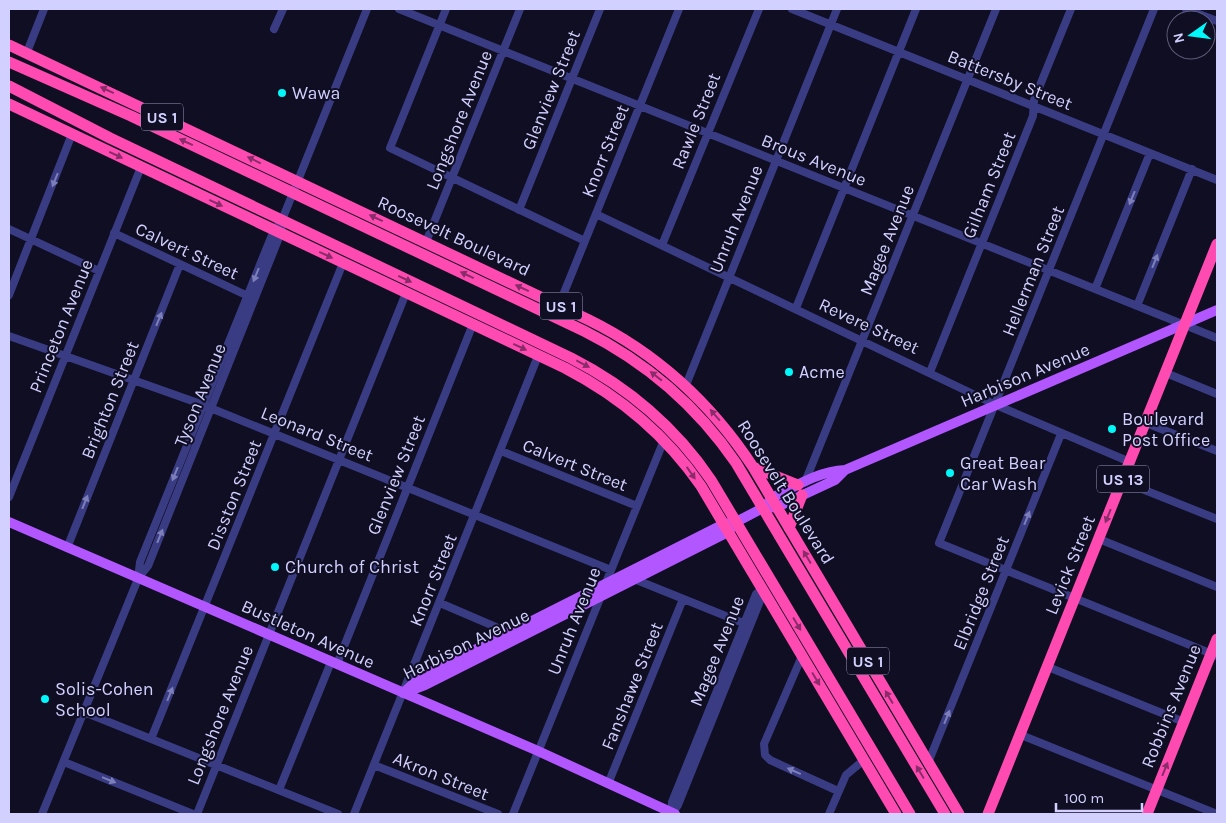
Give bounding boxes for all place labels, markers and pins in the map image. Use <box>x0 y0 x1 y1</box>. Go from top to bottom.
place label: Wawa <box>292 82 340 104</box>
marker: Wawa <box>276 87 288 99</box>
place label: Acme <box>799 361 845 383</box>
marker: Acme <box>783 366 795 378</box>
place label: Boulevard Post Office <box>1122 408 1210 451</box>
marker: Boulevard Post Office <box>1106 423 1118 435</box>
place label: Great Bear Car Wash <box>960 452 1046 495</box>
marker: Great Bear Car Wash <box>944 467 956 479</box>
place label: Church of Christ <box>285 556 419 578</box>
marker: Church of Christ <box>269 561 281 573</box>
place label: Solis-Cohen School <box>55 678 154 721</box>
marker: Solis-Cohen School <box>39 693 51 705</box>

